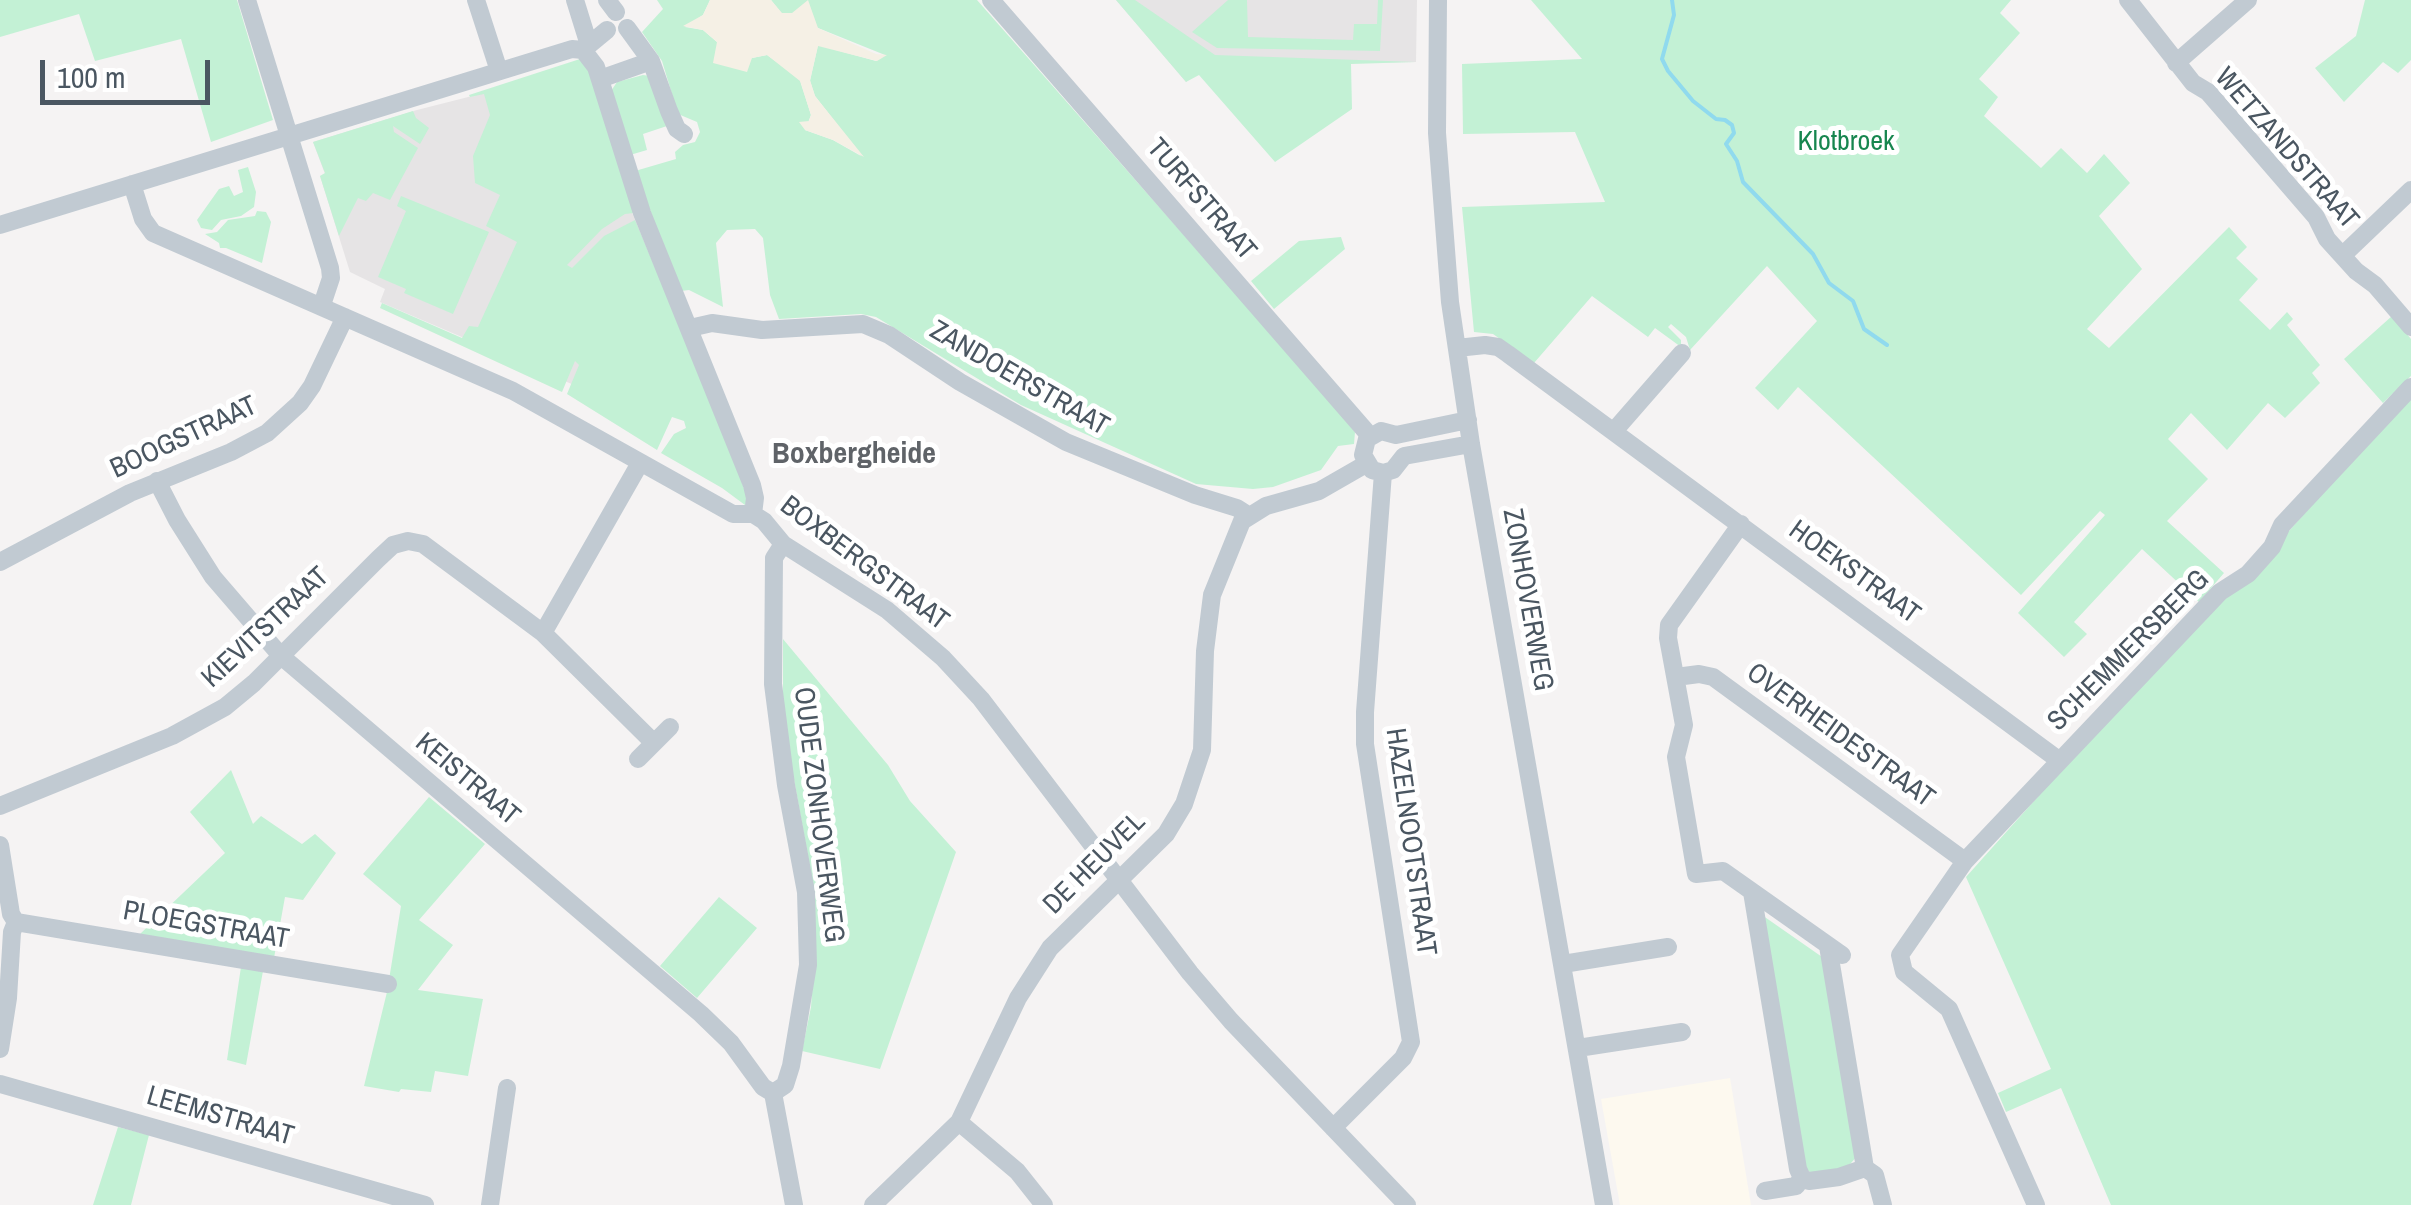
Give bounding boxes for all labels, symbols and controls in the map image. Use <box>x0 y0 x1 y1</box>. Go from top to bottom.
scale bar <box>45 40 215 102</box>
text: 100 m <box>57 57 125 97</box>
street label: WETZANDSTRAAT <box>2207 62 2365 236</box>
park label: Klotbroek <box>1798 125 1894 159</box>
street label: TURFSTRAAT <box>1139 132 1263 268</box>
street label: ZANDOERSTRAAT <box>923 314 1115 444</box>
street label: BOOGSTRAAT <box>105 389 263 487</box>
district label: Boxbergheide <box>772 437 936 473</box>
street label: BOXBERGSTRAAT <box>773 490 955 638</box>
street label: ZONHOVERWEG <box>1494 506 1560 694</box>
street label: HOEKSTRAAT <box>1782 514 1926 632</box>
street label: KIEVITSTRAAT <box>195 561 337 695</box>
street label: SCHEMMERSBERG <box>2041 563 2217 739</box>
street label: OVERHEIDESTRAAT <box>1739 657 1941 815</box>
street label: OUDE ZONHOVERWEG <box>786 685 850 945</box>
street label: HAZELNOOTSTRAAT <box>1377 726 1443 958</box>
street label: KEISTRAAT <box>408 727 526 833</box>
street label: DE HEUVEL <box>1037 806 1153 922</box>
street label: PLOEGSTRAAT <box>120 895 292 957</box>
street label: LEEMSTRAAT <box>143 1080 297 1154</box>

